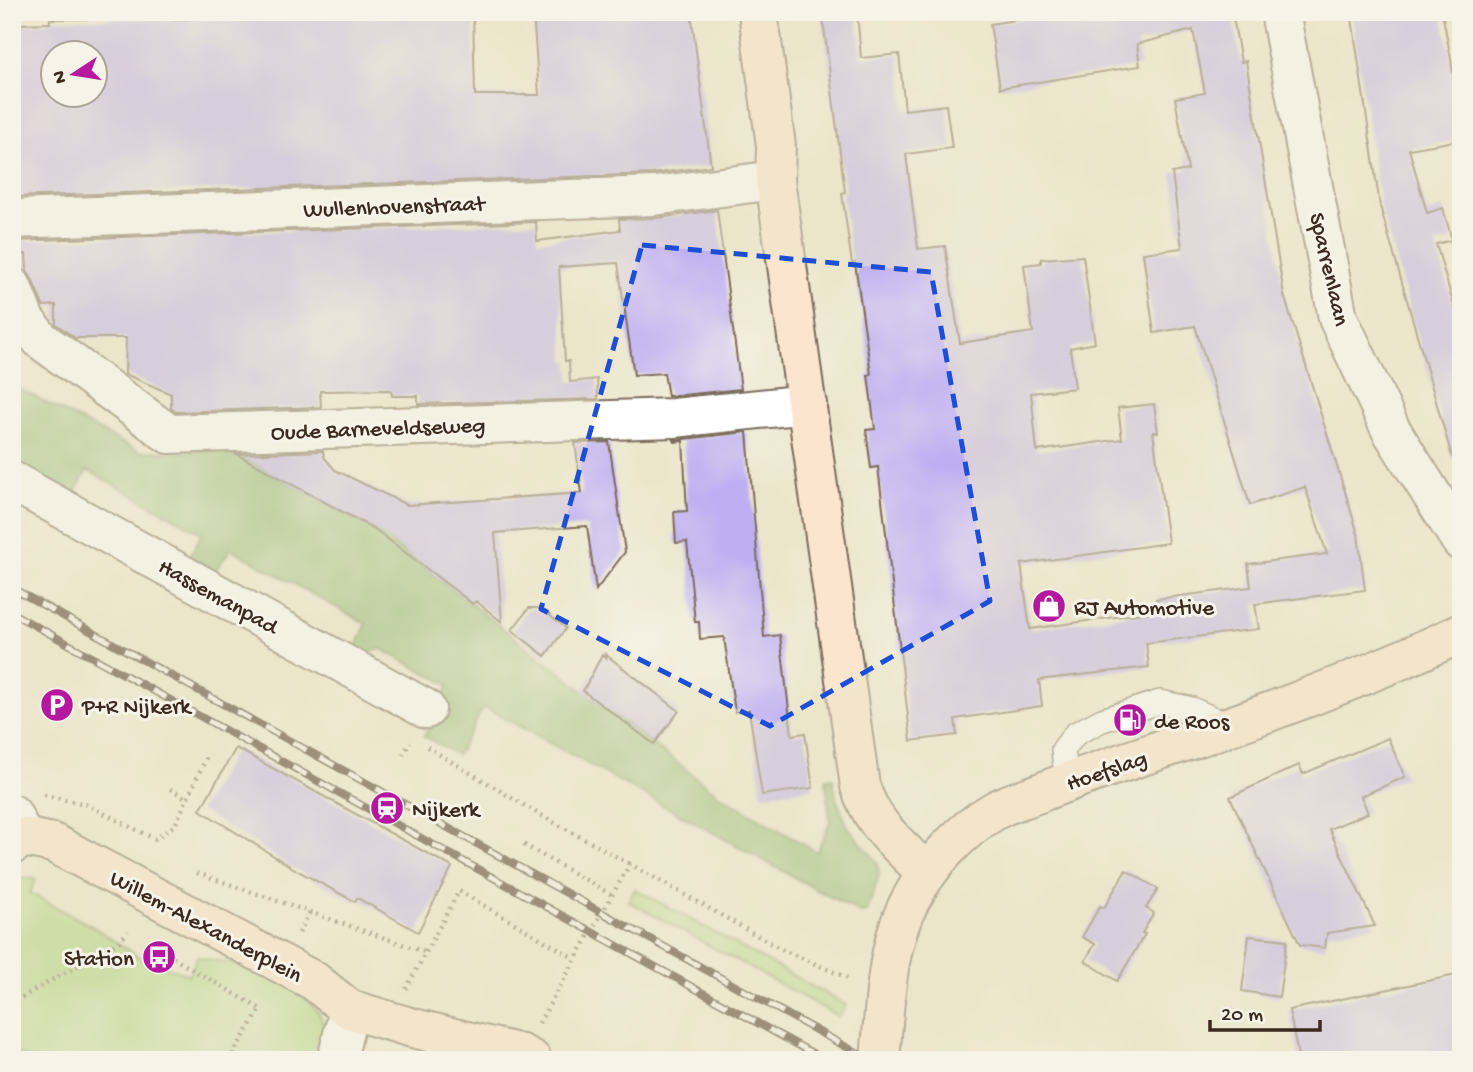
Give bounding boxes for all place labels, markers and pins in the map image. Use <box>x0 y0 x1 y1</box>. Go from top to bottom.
shop icon: RJ Automotive <box>1030 587 1068 625</box>
place label: RJ Automotive <box>1074 596 1215 623</box>
parking icon: P+R Nijkerk <box>38 686 76 724</box>
place label: P+R Nijkerk <box>81 695 193 722</box>
fuel station icon: de Roos <box>1111 701 1149 739</box>
place label: de Roos <box>1154 710 1230 737</box>
station icon: Nijkerk <box>368 789 406 827</box>
place label: Nijkerk <box>412 798 482 825</box>
bus stop icon: Station <box>140 938 178 976</box>
place label: Station <box>64 947 134 974</box>

